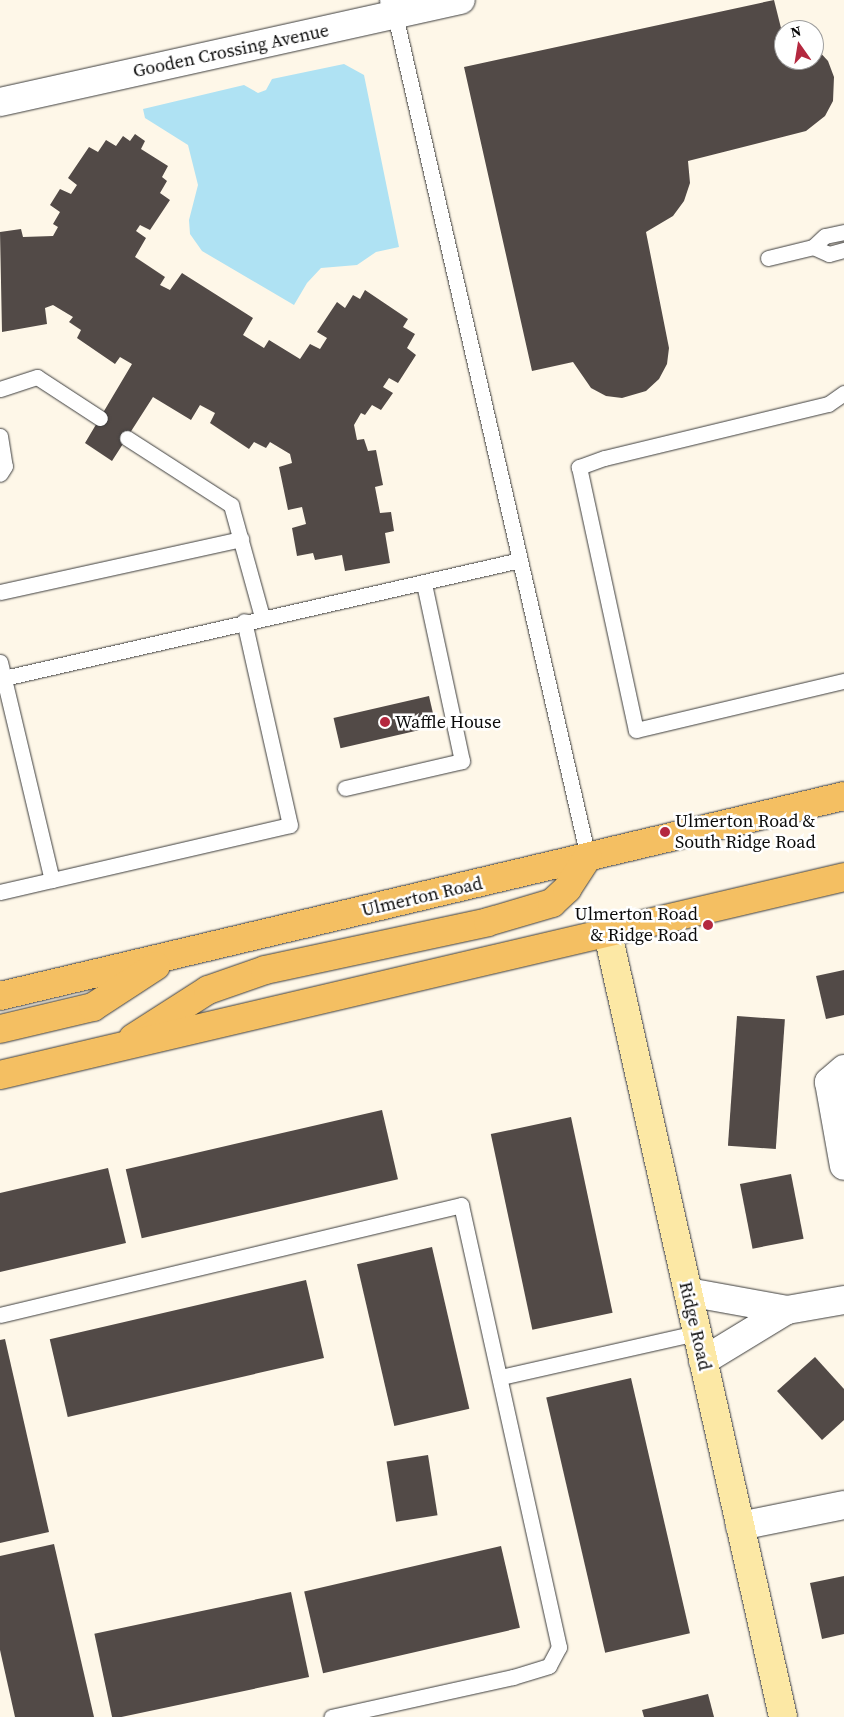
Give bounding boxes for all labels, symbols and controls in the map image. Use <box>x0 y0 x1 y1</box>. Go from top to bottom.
street label: Gooden Crossing Avenue <box>131 20 331 82</box>
north arrow <box>774 20 824 70</box>
text: N <box>789 20 803 42</box>
place label: Waffle House <box>395 711 501 733</box>
marker: Waffle House <box>379 716 391 728</box>
place label: Ulmerton Road & South Ridge Road <box>675 811 816 854</box>
marker: Ulmerton Road & South Ridge Road <box>659 826 671 838</box>
street label: Ulmerton Road <box>359 873 485 921</box>
place label: Ulmerton Road & Ridge Road <box>575 904 698 946</box>
marker: Ulmerton Road & Ridge Road <box>702 919 714 931</box>
street label: Ridge Road <box>674 1280 716 1372</box>

